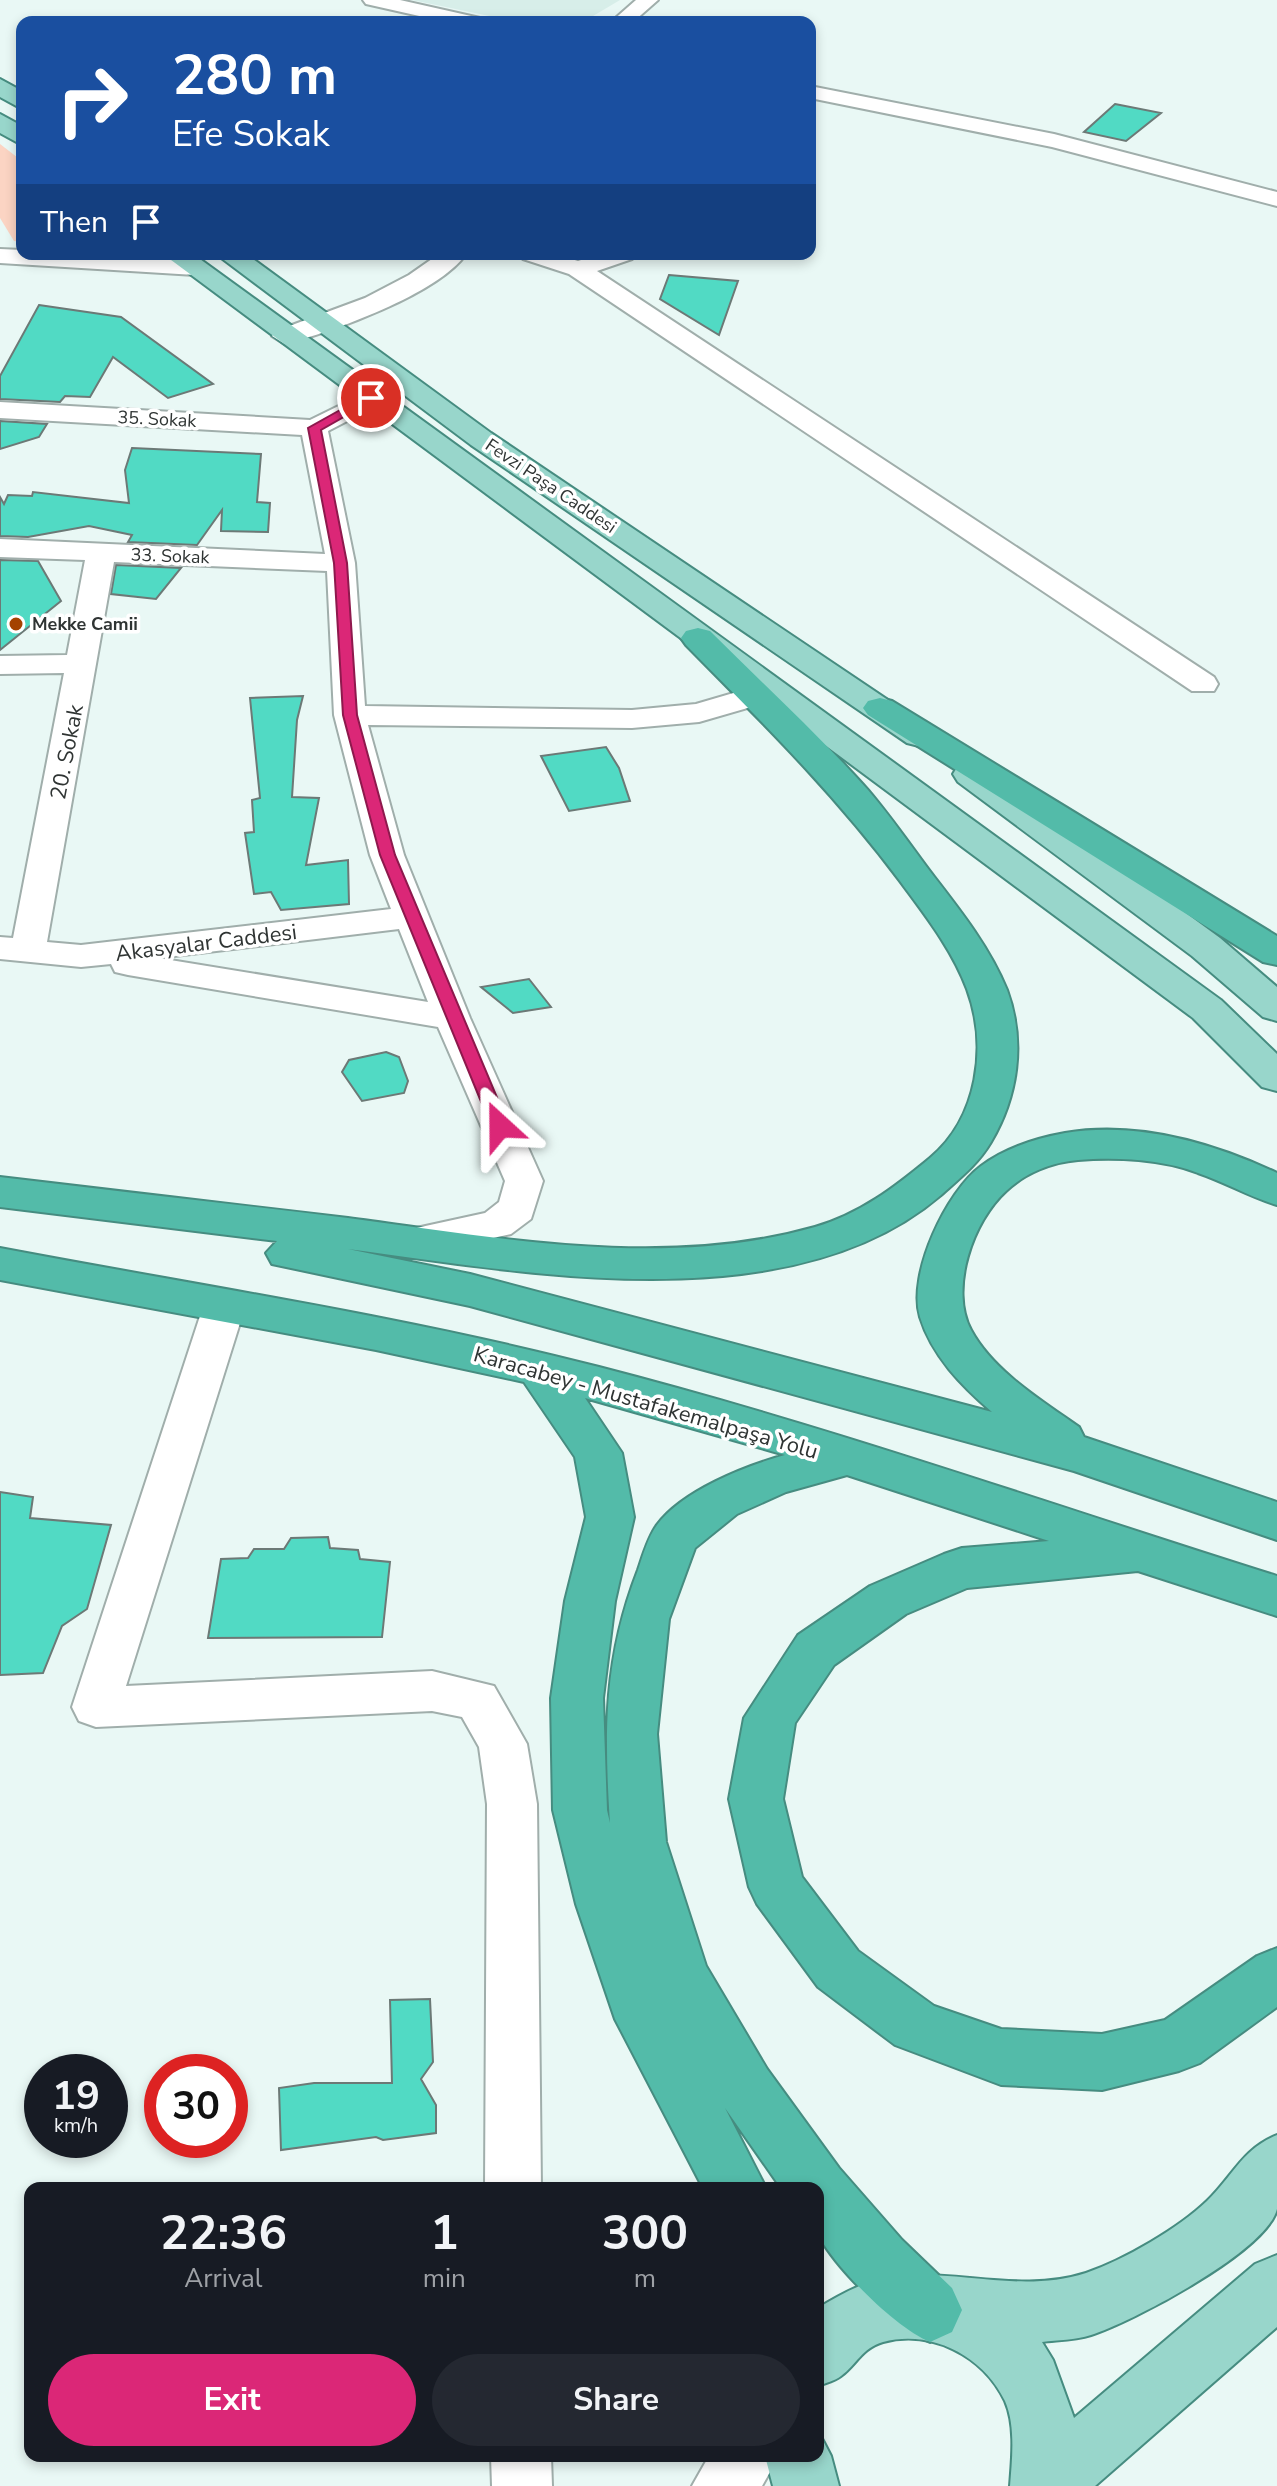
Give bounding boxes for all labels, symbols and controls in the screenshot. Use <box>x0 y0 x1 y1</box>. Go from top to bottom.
text: 280 m <box>172 37 337 114</box>
icon: right <box>40 48 144 152</box>
text: Efe Sokak <box>172 110 330 159</box>
icon: arrive <box>124 200 168 244</box>
text: Then <box>40 202 108 243</box>
pin <box>337 364 405 432</box>
icon: arrive <box>349 376 393 420</box>
street label: 35. Sokak <box>117 405 198 433</box>
street label: Fevzi Paşa Caddesi <box>481 433 621 539</box>
street label: 33. Sokak <box>130 543 211 569</box>
place label: Mekke Camii <box>32 612 138 636</box>
marker: Mekke Camii <box>7 615 25 633</box>
street label: 20. Sokak <box>43 701 91 802</box>
street label: Akasyalar Caddesi <box>114 917 299 969</box>
position arrow <box>458 1084 542 1168</box>
street label: Karacabey - Mustafakemalpaşa Yolu <box>470 1339 821 1467</box>
speed limit sign: 30 <box>144 2054 248 2158</box>
text: 19 <box>52 2069 100 2123</box>
text: km/h <box>54 2112 98 2139</box>
text: 22:36 <box>160 2200 287 2266</box>
text: 1 <box>430 2200 459 2266</box>
text: 300 <box>602 2200 688 2266</box>
text: Arrival <box>184 2261 263 2296</box>
text: min <box>423 2261 466 2296</box>
text: m <box>634 2261 656 2296</box>
button: Exit <box>48 2354 416 2446</box>
button: Share <box>432 2354 800 2446</box>

